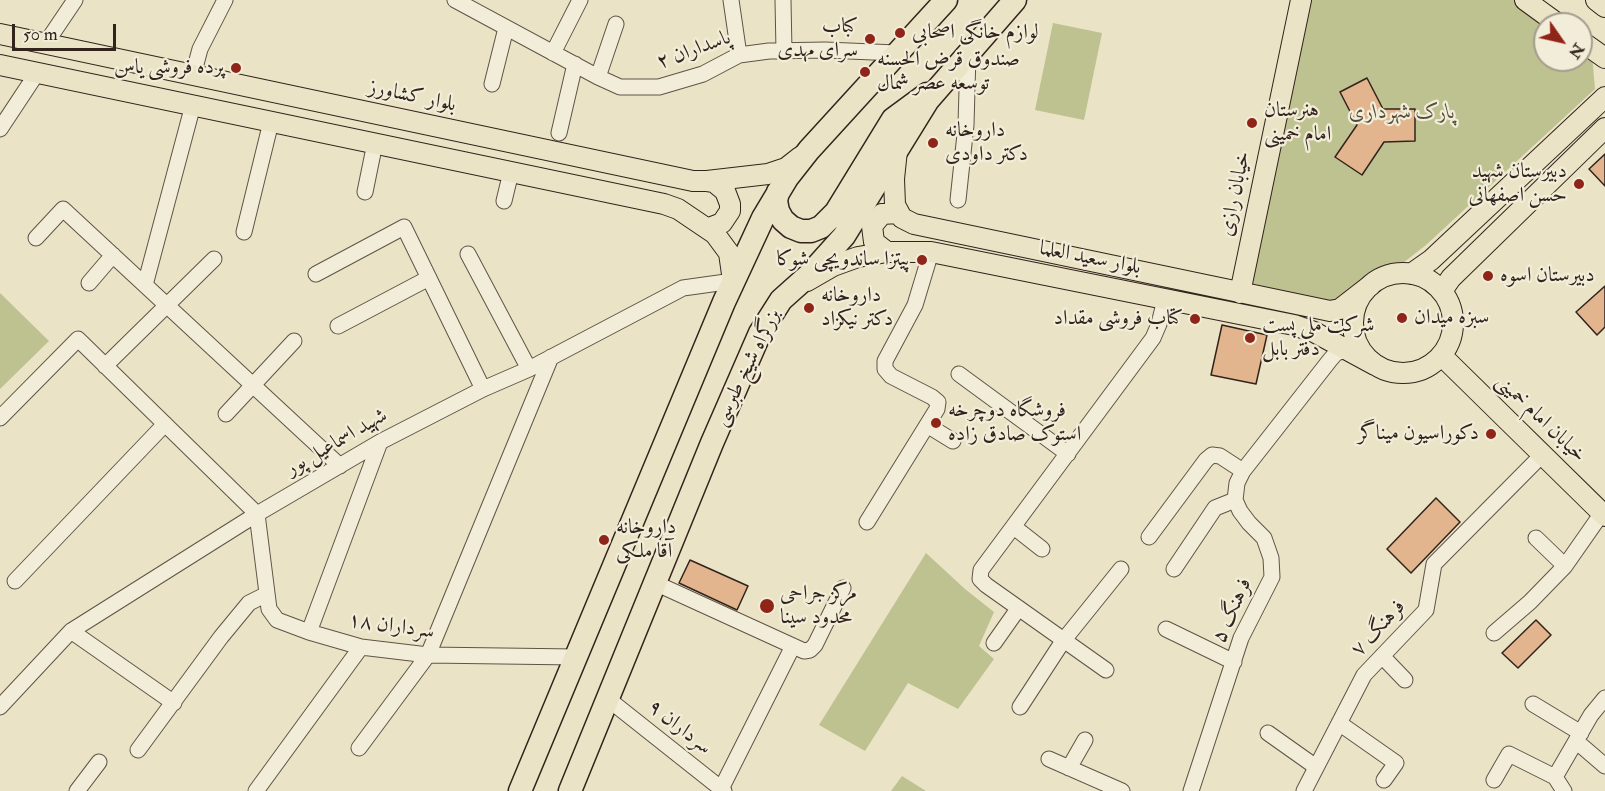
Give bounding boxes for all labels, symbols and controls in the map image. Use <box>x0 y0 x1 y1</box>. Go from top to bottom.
scale bar <box>15 12 118 50</box>
north arrow <box>1533 12 1593 72</box>
place label: کباب سرای مهدی <box>777 14 858 64</box>
place label: لوازم خانگی اصحابی <box>912 20 1039 46</box>
text: 50 m <box>23 23 58 46</box>
street label: پاسداران ۲ <box>654 26 734 76</box>
marker: لوازم خانگی اصحابی <box>893 26 907 40</box>
marker: کباب سرای مهدی <box>863 32 877 46</box>
text: N <box>1564 39 1589 62</box>
place label: صندوق قرض الحسنه توسعه عصر شمال <box>877 47 1020 97</box>
place label: پرده فروشی یاس <box>114 55 224 81</box>
marker: پرده فروشی یاس <box>229 61 243 75</box>
marker: صندوق قرض الحسنه توسعه عصر شمال <box>858 65 872 79</box>
street label: بلوار کشاورز <box>366 75 458 119</box>
place label: هنرستان امام خمینی <box>1264 98 1331 148</box>
park label: پارک شهرداری <box>1349 100 1455 126</box>
marker: هنرستان امام خمینی <box>1245 116 1259 130</box>
place label: داروخانه دکتر داودی <box>945 118 1028 168</box>
marker: داروخانه دکتر داودی <box>926 136 940 150</box>
street label: خیابان رازی <box>1215 149 1257 239</box>
place label: دبیرستان شهید حسن اصفهانی <box>1468 159 1567 209</box>
marker: دبیرستان شهید حسن اصفهانی <box>1572 177 1586 191</box>
street label: بلوار سعید العلما <box>1037 237 1143 281</box>
place label: پیتزا ساندویچی شوکا <box>777 247 910 273</box>
marker: پیتزا ساندویچی شوکا <box>915 253 929 267</box>
place label: دبیرستان اسوه <box>1500 263 1595 289</box>
marker: دبیرستان اسوه <box>1481 269 1495 283</box>
place label: داروخانه دکتر نیکزاد <box>821 283 893 333</box>
marker: داروخانه دکتر نیکزاد <box>802 301 816 315</box>
street label: بزرگراه شیخ طبرسی <box>709 305 787 431</box>
place label: سبزه میدان <box>1414 305 1489 331</box>
place label: کتاب فروشی مقداد <box>1054 306 1183 332</box>
marker: سبزه میدان <box>1395 311 1409 325</box>
marker: کتاب فروشی مقداد <box>1188 312 1202 326</box>
place label: شرکت ملی پست دفتر بابل <box>1262 313 1375 363</box>
marker: شرکت ملی پست دفتر بابل <box>1243 331 1257 345</box>
street label: خیابان امام خمینی <box>1489 370 1591 468</box>
place label: فروشگاه دوچرخه استوک صادق زاده <box>948 398 1081 448</box>
street label: شهید اسماعیل پور <box>282 404 392 482</box>
marker: فروشگاه دوچرخه استوک صادق زاده <box>929 416 943 430</box>
place label: دکوراسیون میناگر <box>1358 421 1479 447</box>
marker: دکوراسیون میناگر <box>1484 427 1498 441</box>
place label: داروخانه آقا ملکی <box>616 515 676 565</box>
marker: داروخانه آقا ملکی <box>597 533 611 547</box>
street label: فرهنگ ۵ <box>1208 575 1258 647</box>
place label: مرکز جراحی محدود سینا <box>780 581 857 631</box>
street label: فرهنگ ۷ <box>1346 595 1412 663</box>
marker: مرکز جراحی محدود سینا <box>758 597 776 615</box>
street label: سرداران ۱۸ <box>346 608 436 646</box>
street label: سرداران ۹ <box>642 695 716 761</box>

